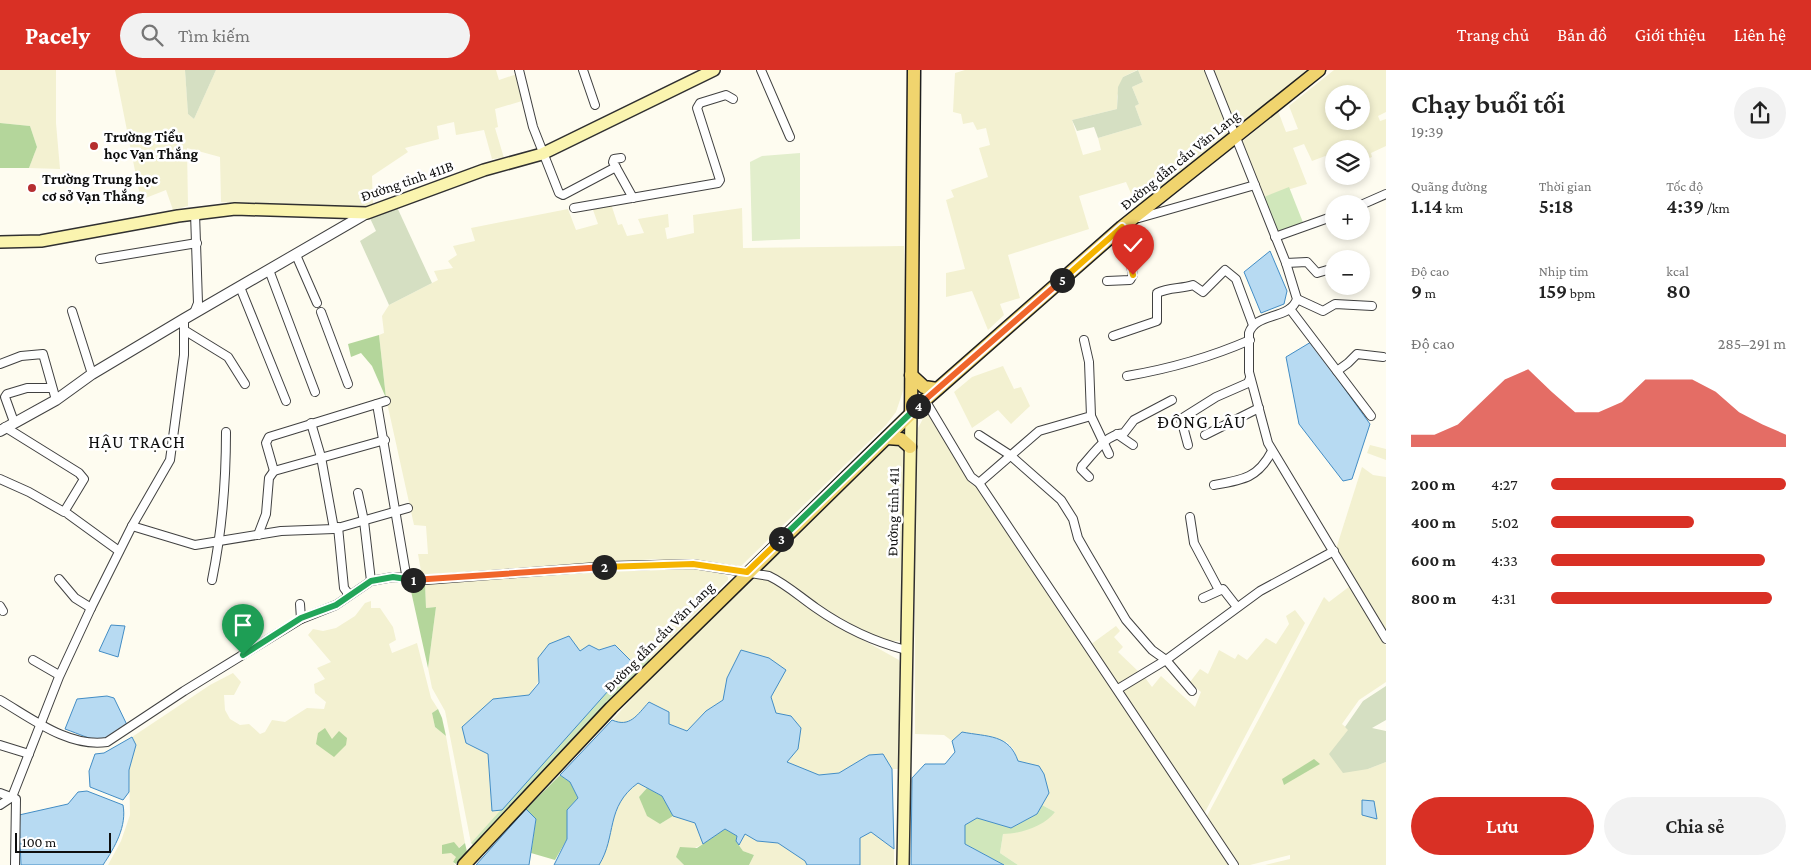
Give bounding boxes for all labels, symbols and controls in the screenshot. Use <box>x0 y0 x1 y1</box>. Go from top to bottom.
search box <box>120 13 470 58</box>
icon: search <box>138 21 166 49</box>
text: Pacely <box>25 22 90 49</box>
text: Tìm kiếm <box>178 25 250 46</box>
text: Trang chủ <box>1457 25 1529 45</box>
text: Bản đồ <box>1557 25 1607 45</box>
text: Giới thiệu <box>1635 25 1706 45</box>
text: Liên hệ <box>1734 25 1786 45</box>
map controls <box>1325 85 1370 295</box>
button: locate <box>1325 85 1370 130</box>
button: share <box>1734 87 1786 139</box>
text: Chạy buổi tối <box>1411 88 1565 119</box>
street label: Đường dẫn cầu Văn Lang <box>1117 106 1243 214</box>
text: 19:39 <box>1411 123 1444 140</box>
place label: Trường Tiểu học Vạn Thắng <box>104 129 199 162</box>
marker: Trường Tiểu học Vạn Thắng <box>88 140 100 152</box>
button: layers <box>1325 140 1370 185</box>
street label: Đường tỉnh 411B <box>358 158 456 205</box>
place label: Trường Trung học cơ sở Vạn Thắng <box>42 171 158 204</box>
text: Quãng đường <box>1411 178 1487 194</box>
text: Thời gian <box>1539 178 1591 194</box>
text: Tốc độ <box>1666 178 1703 194</box>
marker: Trường Trung học cơ sở Vạn Thắng <box>26 182 38 194</box>
text: 1.14 <box>1411 194 1443 218</box>
text: 5:18 <box>1539 194 1574 218</box>
text: 4:39 <box>1666 194 1704 218</box>
button: + <box>1325 195 1370 240</box>
text: km <box>1443 200 1463 216</box>
text: /km <box>1704 200 1730 216</box>
pin <box>1112 224 1154 275</box>
icon: check <box>1119 231 1147 259</box>
button: − <box>1325 250 1370 295</box>
text: Độ cao <box>1411 263 1449 279</box>
text: Nhịp tim <box>1539 263 1589 279</box>
text: kcal <box>1666 263 1689 279</box>
pin: 5 <box>1050 268 1074 292</box>
text: 5 <box>1059 272 1066 288</box>
text: 9 <box>1411 279 1422 303</box>
text: 159 <box>1539 279 1567 303</box>
text: 80 <box>1666 279 1691 303</box>
text: m <box>1422 285 1436 301</box>
text: bpm <box>1567 285 1596 301</box>
text: Độ cao <box>1411 335 1455 352</box>
text: 285–291 m <box>1718 335 1786 352</box>
pin: 4 <box>906 394 930 418</box>
text: 4 <box>915 398 922 414</box>
district label: ĐÔNG LÂU <box>1157 412 1247 432</box>
district label: HẬU TRẠCH <box>88 432 186 452</box>
street label: Đường tỉnh 411 <box>884 467 903 557</box>
text: 200 m <box>1411 476 1455 493</box>
text: 4:27 <box>1491 476 1518 493</box>
text: 400 m <box>1411 514 1456 531</box>
text: 5:02 <box>1491 514 1519 531</box>
pin: 3 <box>768 526 794 552</box>
text: 3 <box>778 531 785 547</box>
text: 600 m <box>1411 552 1456 569</box>
text: 4:33 <box>1491 552 1518 569</box>
pin: 2 <box>592 554 616 580</box>
text: 2 <box>601 559 608 575</box>
pin: 1 <box>400 568 426 592</box>
text: 1 <box>411 572 416 588</box>
street label: Đường dẫn cầu Văn Lang <box>600 578 718 696</box>
text: 800 m <box>1411 590 1456 607</box>
text: 4:31 <box>1491 590 1516 607</box>
pin <box>222 604 264 655</box>
icon: arrive <box>229 611 257 639</box>
button: Lưu <box>1411 797 1594 855</box>
button: Chia sẻ <box>1604 797 1786 855</box>
scale bar <box>15 830 111 853</box>
text: 100 m <box>22 834 56 850</box>

